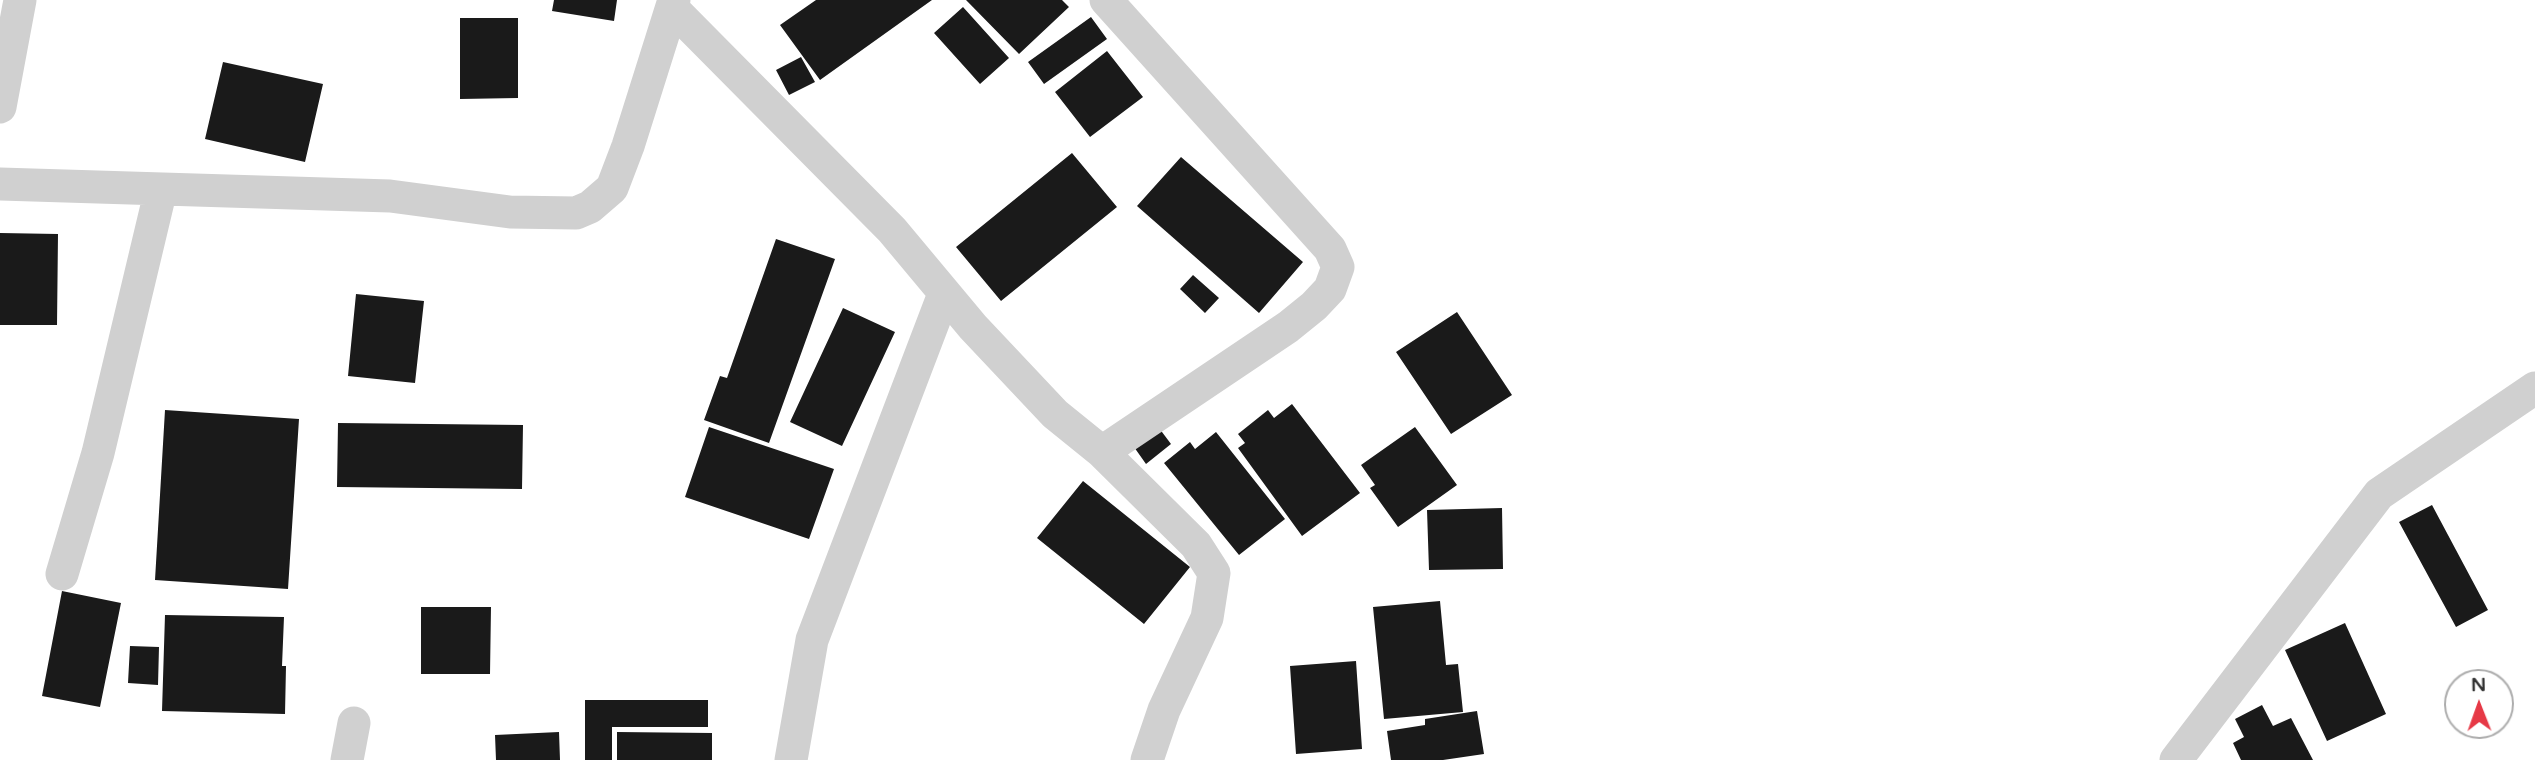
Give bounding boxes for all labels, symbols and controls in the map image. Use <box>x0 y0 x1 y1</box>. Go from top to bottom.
north arrow <box>2444 669 2514 739</box>
text: N <box>2471 674 2486 696</box>

